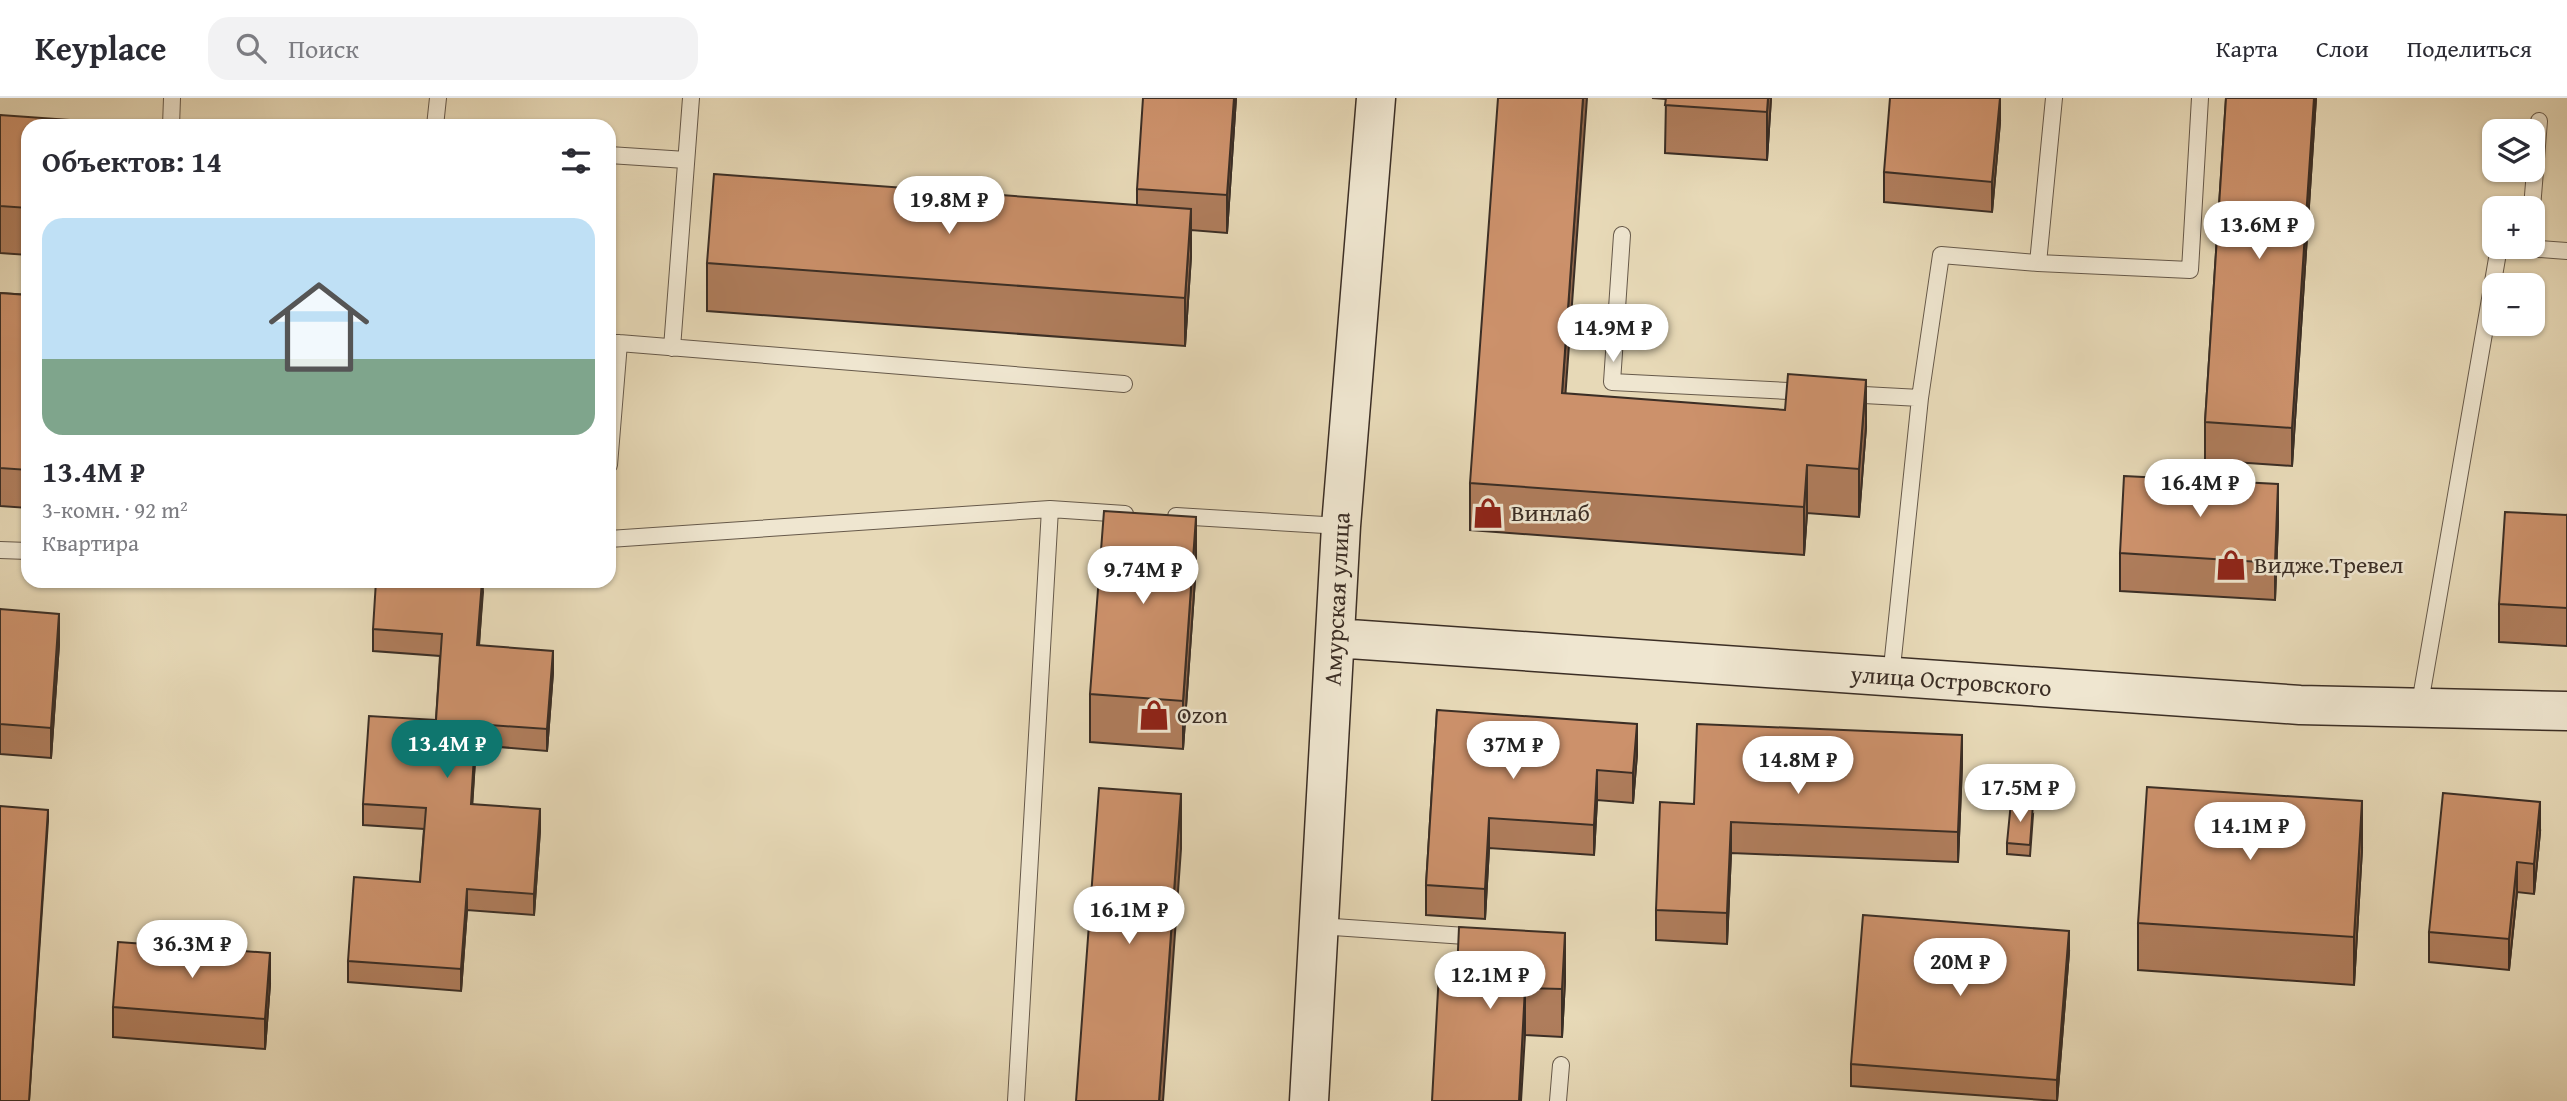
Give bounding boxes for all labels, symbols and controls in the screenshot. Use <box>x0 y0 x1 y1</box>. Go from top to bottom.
search box <box>208 17 698 80</box>
text: Keyplace <box>35 24 166 72</box>
icon: search <box>232 29 270 67</box>
text: Поиск <box>288 29 359 68</box>
text: Карта <box>2216 31 2278 66</box>
text: Слои <box>2316 31 2369 66</box>
text: Поделиться <box>2407 31 2532 66</box>
map controls <box>2482 119 2545 336</box>
button: layers <box>2482 119 2545 182</box>
text: Объектов: 14 <box>42 139 222 183</box>
icon: filters <box>557 142 595 180</box>
pin: 19.8M ₽ <box>884 176 1014 236</box>
text: 19.8M ₽ <box>909 182 989 215</box>
button: + <box>2482 196 2545 259</box>
pin: 13.6M ₽ <box>2194 202 2324 261</box>
text: 13.6M ₽ <box>2219 207 2299 240</box>
icon: home <box>256 264 382 390</box>
button: − <box>2482 273 2545 336</box>
pin: 14.9M ₽ <box>1548 304 1678 364</box>
text: 14.9M ₽ <box>1573 310 1653 343</box>
text: 13.4M ₽ <box>42 449 145 493</box>
pin: 16.4M ₽ <box>2135 460 2265 519</box>
text: 16.4M ₽ <box>2160 465 2240 498</box>
text: 3-комн. · 92 m² <box>42 493 188 526</box>
place label: Винлаб <box>1511 495 1590 530</box>
shop icon: Винлаб <box>1471 496 1505 530</box>
street label: Амурская улица <box>1314 511 1359 687</box>
text: Квартира <box>42 526 139 559</box>
pin: 9.74M ₽ <box>1078 546 1208 606</box>
place label: Видже.Тревел <box>2254 547 2403 582</box>
shop icon: Видже.Тревел <box>2214 548 2248 582</box>
text: 9.74M ₽ <box>1103 552 1183 585</box>
street label: улица Островского <box>1848 656 2053 705</box>
place label: Ozon <box>1177 697 1228 732</box>
shop icon: Ozon <box>1137 698 1171 732</box>
pin: 13.4M ₽ <box>382 720 512 780</box>
pin: 37M ₽ <box>1464 722 1562 781</box>
text: 13.4M ₽ <box>407 726 487 759</box>
text: 37M ₽ <box>1483 727 1543 760</box>
pin: 14.8M ₽ <box>1733 736 1863 796</box>
text: 14.8M ₽ <box>1758 742 1838 775</box>
pin: 17.5M ₽ <box>1955 764 2085 824</box>
text: 17.5M ₽ <box>1980 770 2060 803</box>
pin: 14.1M ₽ <box>2185 802 2315 862</box>
text: 14.1M ₽ <box>2210 808 2290 841</box>
pin: 16.1M ₽ <box>1064 886 1194 946</box>
text: 16.1M ₽ <box>1089 892 1169 925</box>
pin: 36.3M ₽ <box>127 920 257 980</box>
text: 36.3M ₽ <box>152 926 232 959</box>
pin: 20M ₽ <box>1911 939 2009 998</box>
text: 20M ₽ <box>1930 944 1990 977</box>
pin: 12.1M ₽ <box>1425 951 1555 1011</box>
text: 12.1M ₽ <box>1450 957 1530 990</box>

